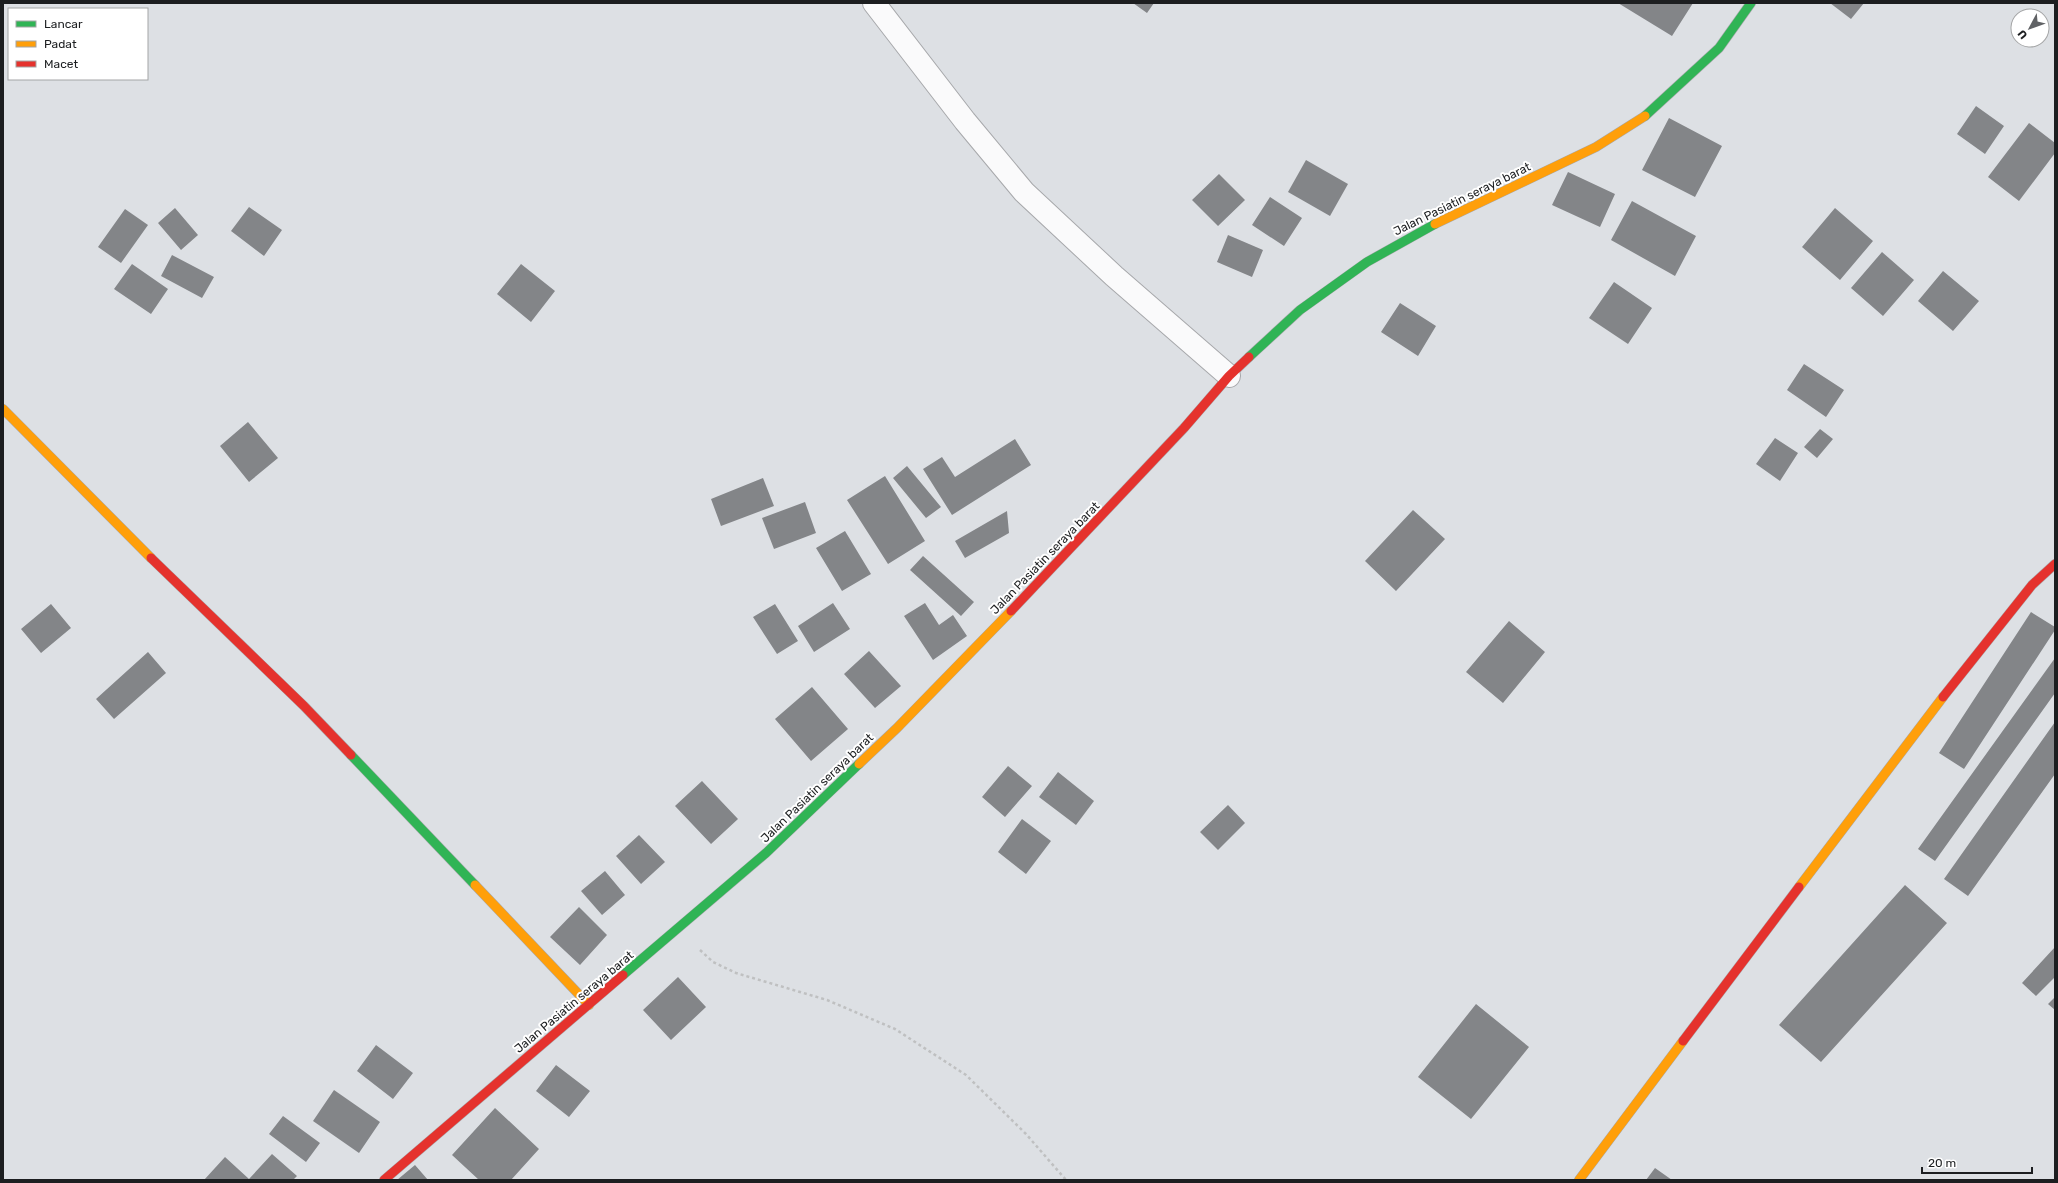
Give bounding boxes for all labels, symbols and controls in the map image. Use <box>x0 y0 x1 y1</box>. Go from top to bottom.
legend <box>8 8 148 80</box>
north arrow <box>2010 8 2050 48</box>
text: Lancar <box>44 17 83 31</box>
text: U <box>2015 27 2030 42</box>
text: Padat <box>44 37 77 51</box>
text: Macet <box>44 57 78 71</box>
street label: Jalan Pasiatin seraya barat <box>1391 160 1533 238</box>
street label: Jalan Pasiatin seraya barat <box>988 499 1103 617</box>
street label: Jalan Pasiatin seraya barat <box>758 730 876 845</box>
street label: Jalan Pasiatin seraya barat <box>512 948 636 1056</box>
scale bar <box>1922 1149 2032 1175</box>
text: 20 m <box>1928 1156 1956 1170</box>

